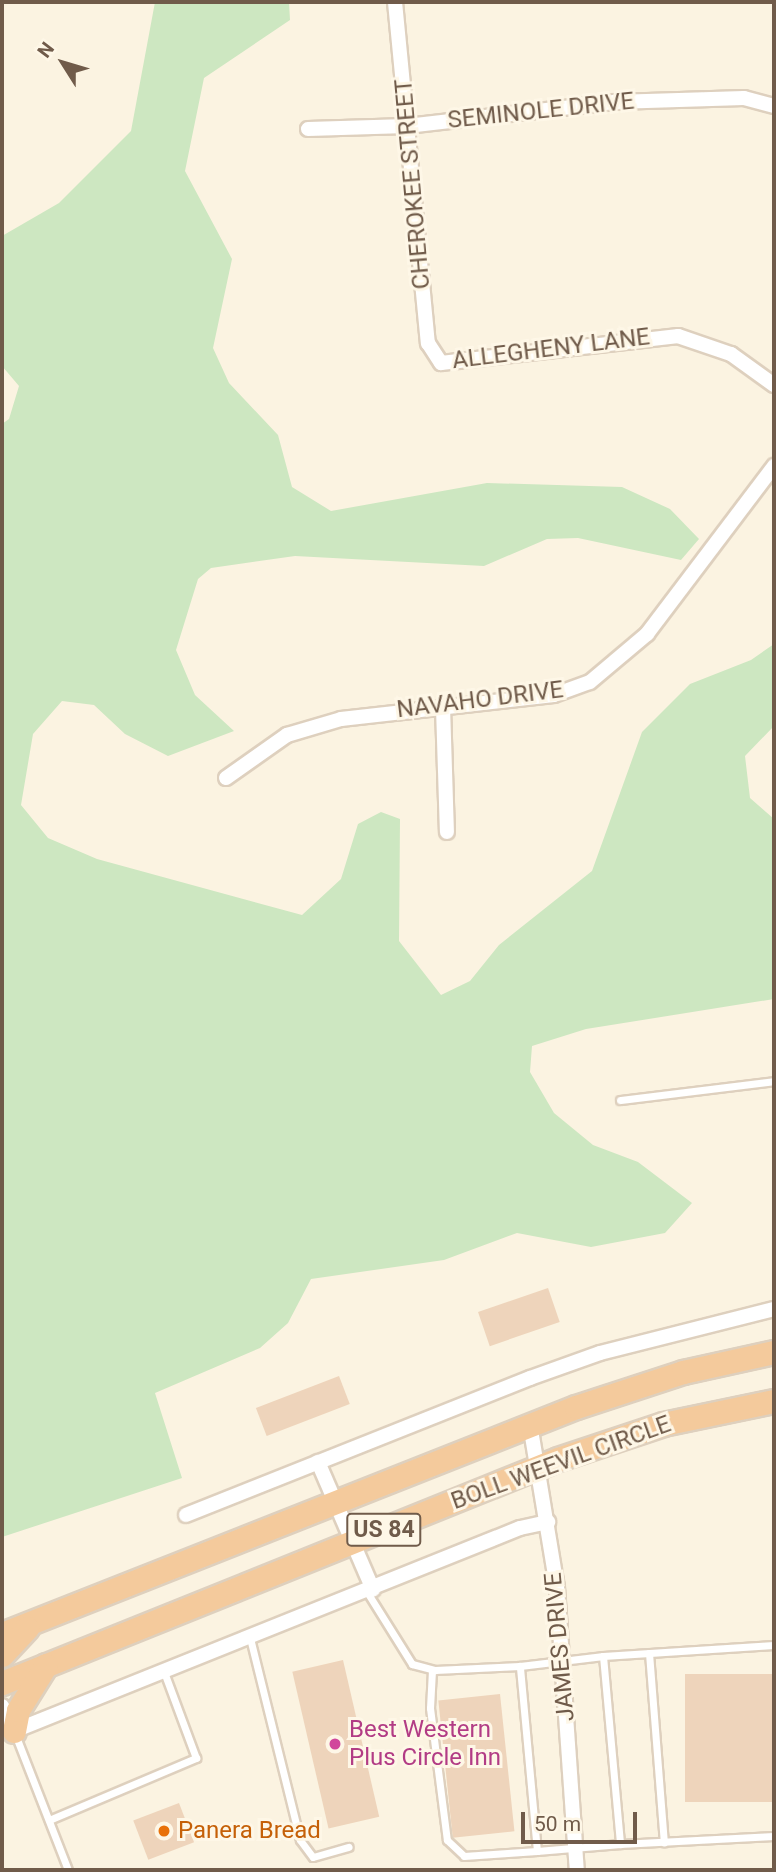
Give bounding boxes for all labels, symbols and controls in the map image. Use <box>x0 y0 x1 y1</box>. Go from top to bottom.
north arrow <box>28 28 98 98</box>
text: N <box>33 38 59 62</box>
street label: CHEROKEE STREET <box>389 78 437 290</box>
street label: SEMINOLE DRIVE <box>446 87 636 135</box>
street label: ALLEGHENY LANE <box>450 323 652 375</box>
street label: NAVAHO DRIVE <box>395 675 565 725</box>
street label: BOLL WEEVIL CIRCLE <box>447 1410 675 1516</box>
road number: US 84 <box>346 1511 422 1550</box>
street label: JAMES DRIVE <box>539 1571 581 1723</box>
place label: Best Western Plus Circle Inn <box>349 1716 501 1772</box>
marker: Best Western Plus Circle Inn <box>327 1736 343 1752</box>
scale bar <box>524 1798 640 1842</box>
text: 50 m <box>534 1812 581 1836</box>
place label: Panera Bread <box>178 1817 321 1845</box>
marker: Panera Bread <box>156 1823 172 1839</box>

